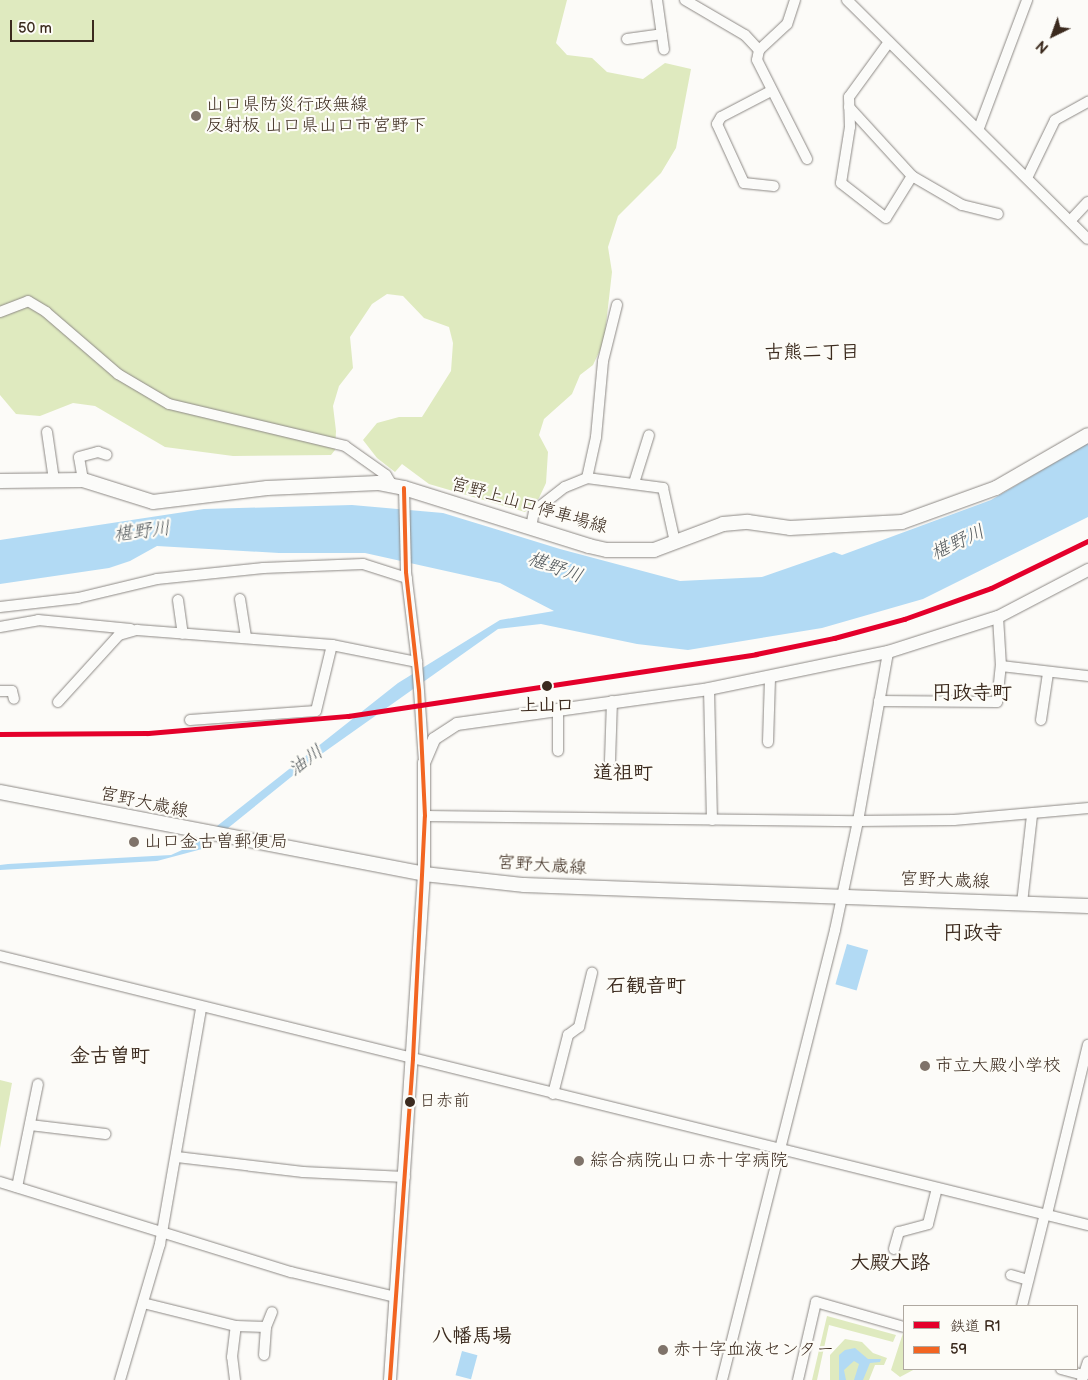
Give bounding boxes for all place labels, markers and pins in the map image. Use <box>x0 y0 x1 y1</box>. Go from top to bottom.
place label: 山口県防災行政無線 反射板 山口県山口市宮野下 <box>206 95 427 138</box>
marker: 山口県防災行政無線 反射板 山口県山口市宮野下 <box>190 110 202 122</box>
marker: 上山口 <box>540 679 554 693</box>
place label: 上山口 <box>520 695 574 717</box>
place label: 山口金古曽郵便局 <box>144 831 288 853</box>
marker: 山口金古曽郵便局 <box>128 836 140 848</box>
place label: 市立大殿小学校 <box>935 1055 1061 1077</box>
marker: 市立大殿小学校 <box>919 1060 931 1072</box>
place label: 日赤前 <box>419 1092 470 1112</box>
marker: 日赤前 <box>405 1097 415 1107</box>
place label: 綜合病院山口赤十字病院 <box>590 1150 788 1172</box>
marker: 綜合病院山口赤十字病院 <box>572 1154 586 1168</box>
place label: 赤十字血液センター <box>673 1339 835 1361</box>
marker: 赤十字血液センター <box>657 1344 669 1356</box>

